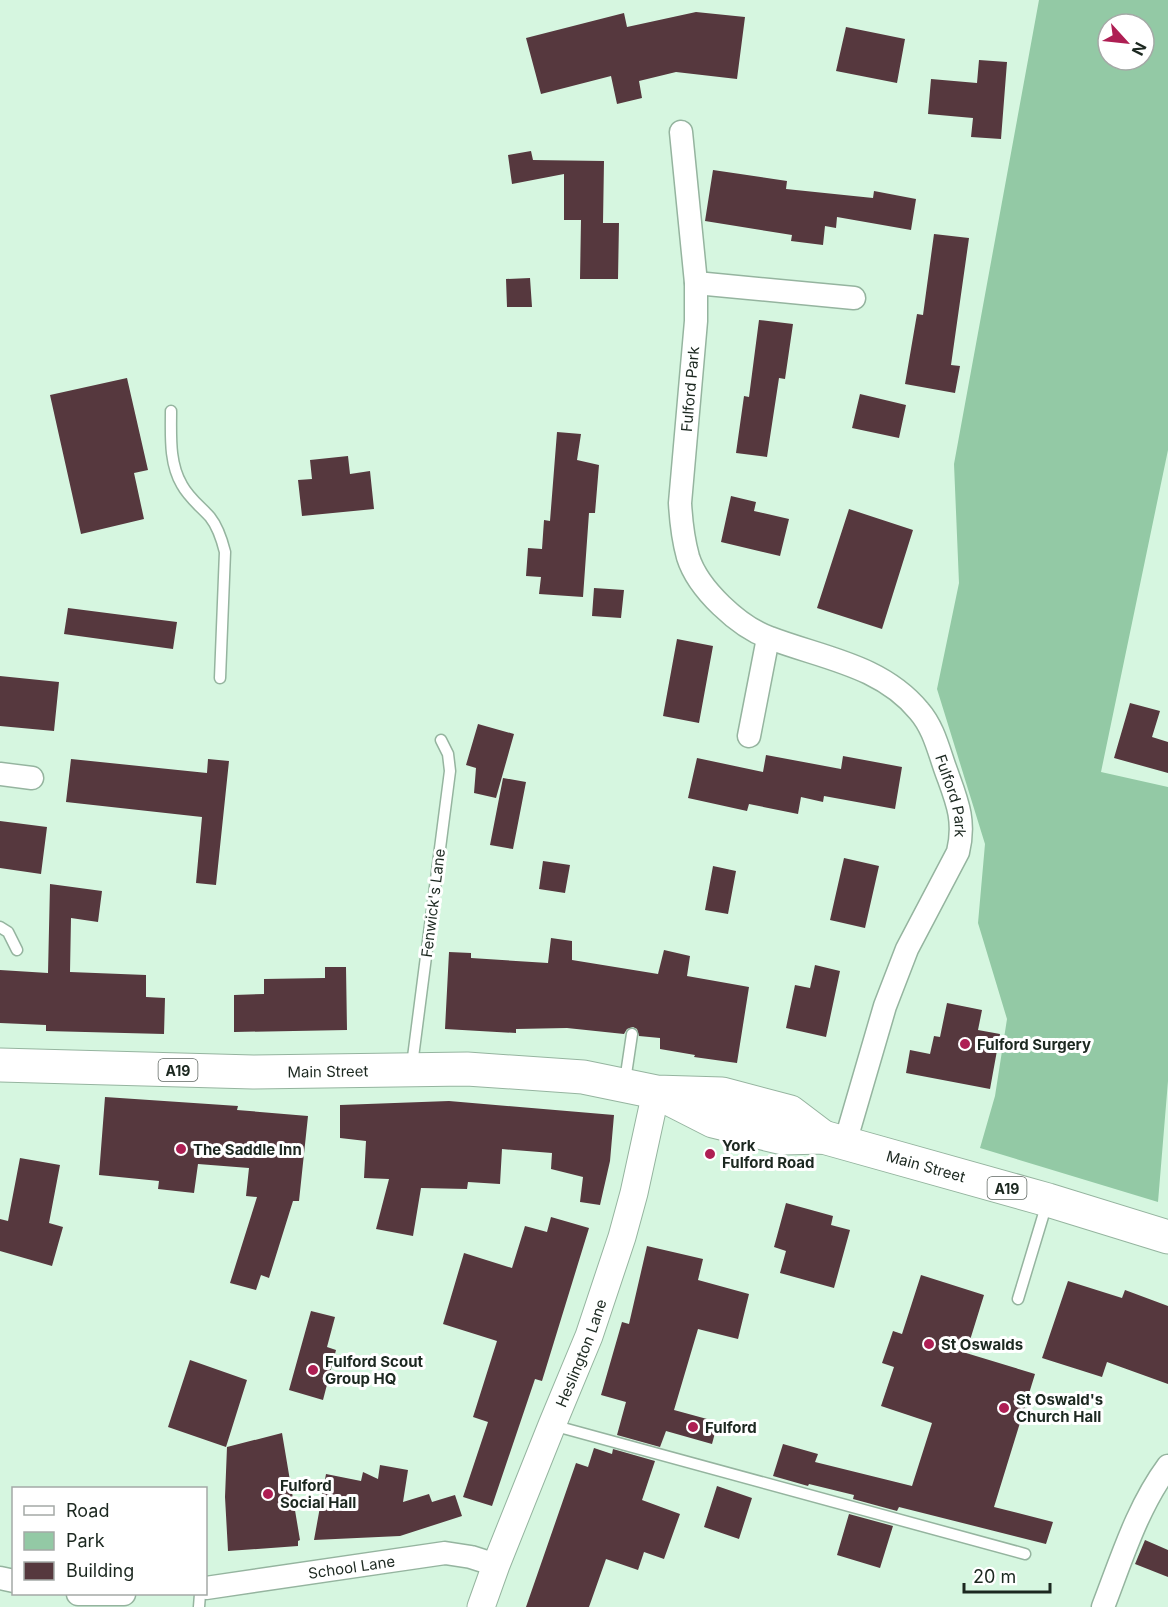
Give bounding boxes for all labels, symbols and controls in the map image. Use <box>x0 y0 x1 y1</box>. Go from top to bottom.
north arrow <box>1096 12 1156 72</box>
text: N <box>1128 39 1151 59</box>
street label: Fulford Park <box>677 345 703 433</box>
street label: Fulford Park <box>932 752 970 839</box>
street label: Fenwick's Lane <box>417 847 449 959</box>
place label: Fulford Surgery <box>977 1035 1091 1054</box>
marker: Fulford Surgery <box>958 1037 972 1051</box>
road number: A19 <box>158 1059 198 1081</box>
street label: Main Street <box>287 1061 369 1081</box>
place label: York Fulford Road <box>722 1136 814 1172</box>
place label: The Saddle Inn <box>193 1140 302 1159</box>
marker: The Saddle Inn <box>174 1142 188 1156</box>
street label: Main Street <box>884 1146 968 1186</box>
marker: York Fulford Road <box>703 1147 717 1161</box>
road number: A19 <box>988 1177 1026 1199</box>
street label: Heslington Lane <box>551 1296 610 1410</box>
place label: St Oswalds <box>941 1335 1023 1354</box>
marker: St Oswalds <box>922 1337 936 1351</box>
place label: Fulford Scout Group HQ <box>325 1352 423 1388</box>
marker: Fulford Scout Group HQ <box>306 1363 320 1377</box>
place label: St Oswald's Church Hall <box>1016 1390 1103 1426</box>
marker: St Oswald's Church Hall <box>997 1401 1011 1415</box>
place label: Fulford <box>705 1418 757 1437</box>
marker: Fulford <box>686 1420 700 1434</box>
place label: Fulford Social Hall <box>280 1476 356 1512</box>
legend <box>12 1487 207 1595</box>
marker: Fulford Social Hall <box>261 1487 275 1501</box>
text: Road <box>66 1500 109 1521</box>
text: Park <box>66 1530 105 1551</box>
street label: School Lane <box>307 1551 396 1582</box>
scale bar <box>964 1556 1050 1594</box>
text: Building <box>66 1560 134 1581</box>
text: 20 m <box>973 1566 1016 1587</box>

